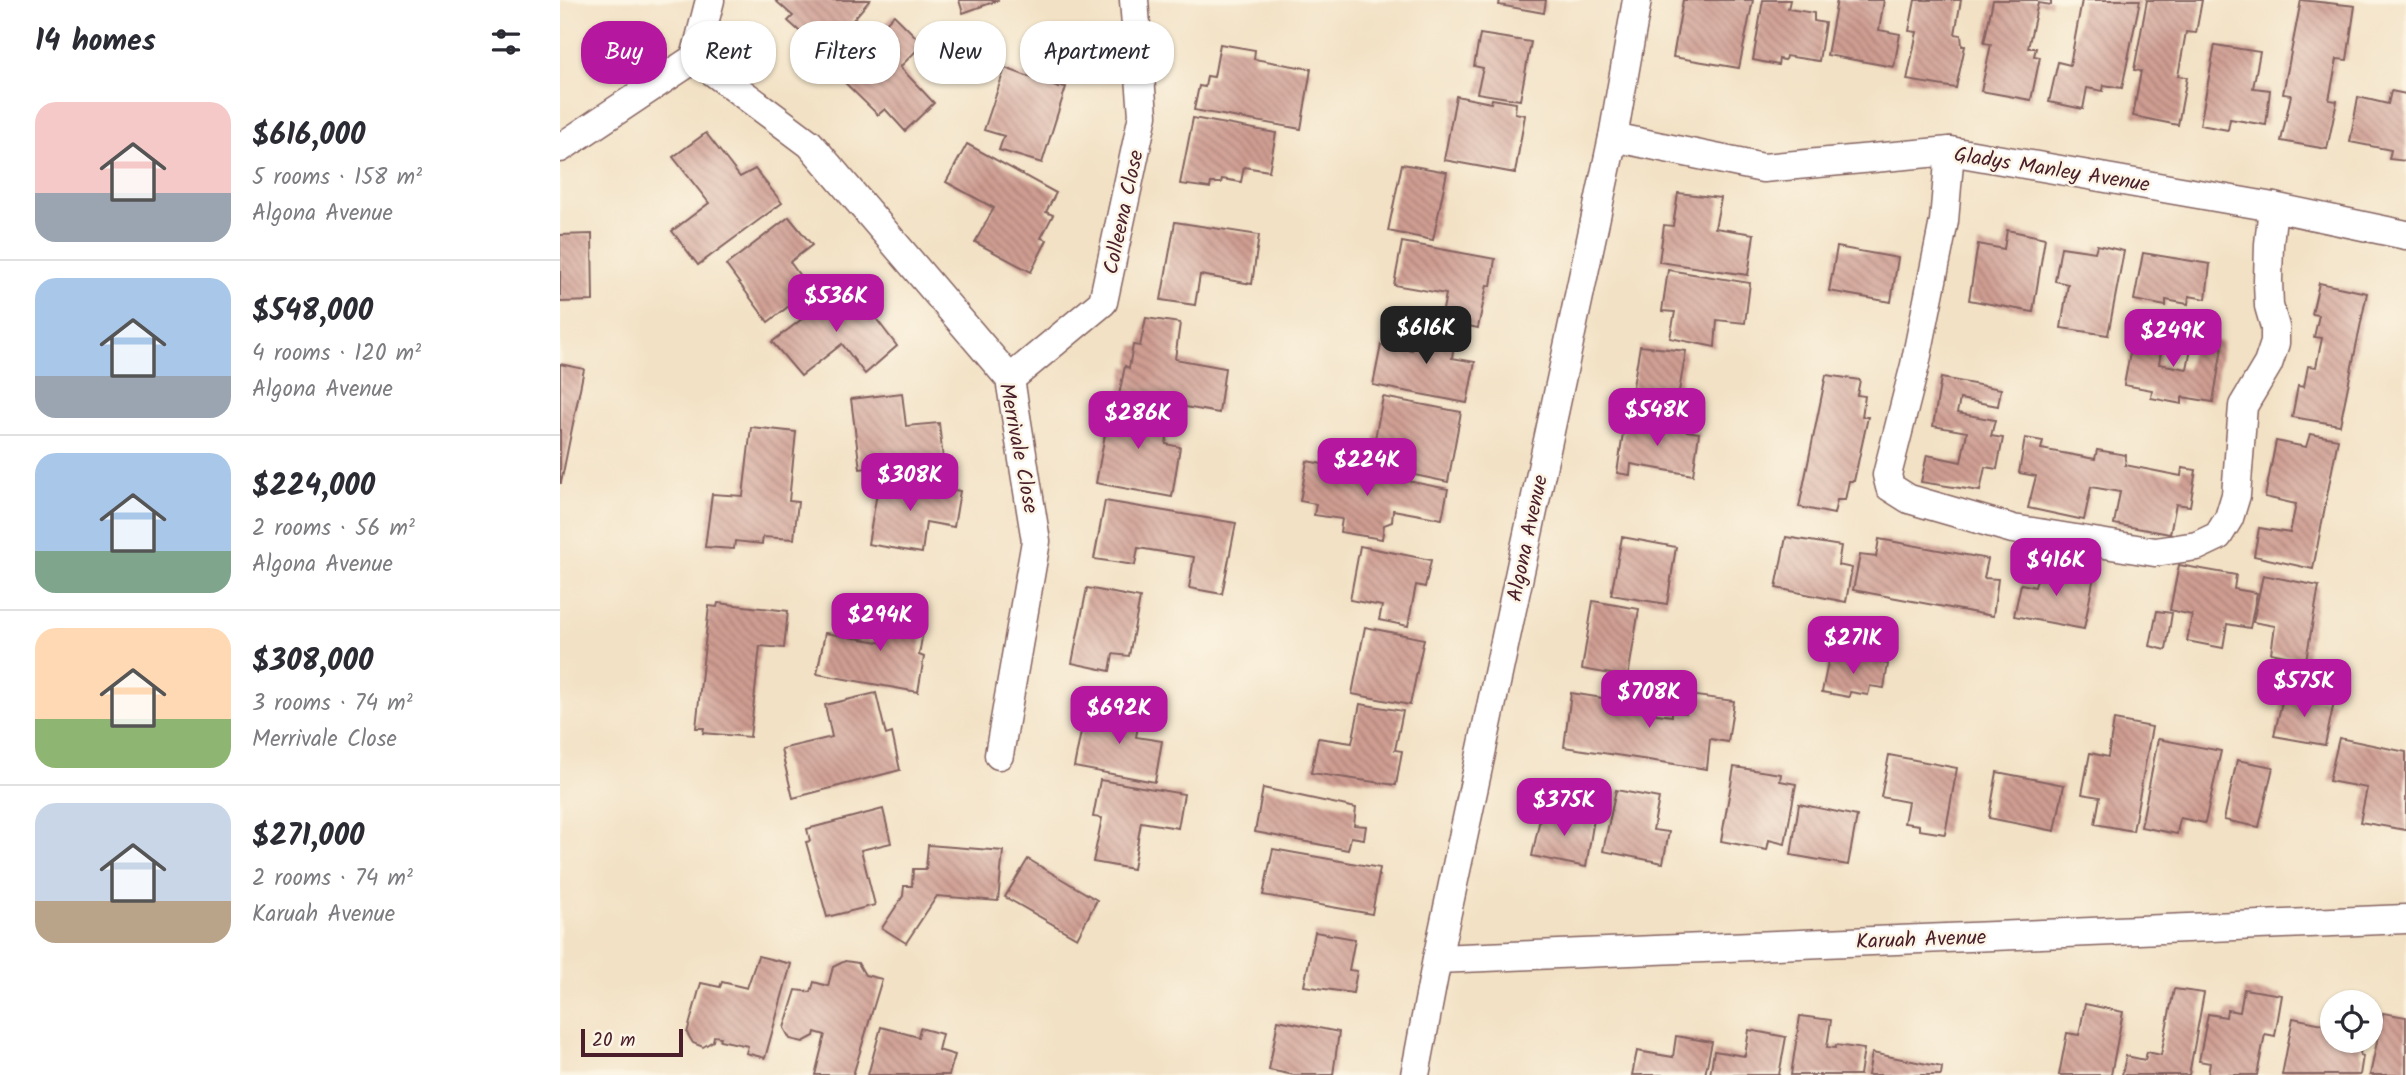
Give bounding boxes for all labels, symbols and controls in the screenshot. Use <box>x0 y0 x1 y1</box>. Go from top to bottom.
text: 14 homes <box>35 18 156 66</box>
chip: Buy <box>581 21 667 84</box>
chip: Rent <box>681 21 776 84</box>
chip: Filters <box>790 21 900 84</box>
chip: New <box>914 21 1006 84</box>
chip: Apartment <box>1020 21 1174 84</box>
icon: filters <box>487 23 525 61</box>
text: $616,000 <box>252 112 365 160</box>
icon: home <box>91 130 175 214</box>
street label: Gladys Manley Avenue <box>1951 139 2153 202</box>
street label: Colleena Close <box>1095 147 1154 278</box>
text: 5 rooms · 158 m² <box>252 160 422 196</box>
text: Algona Avenue <box>252 196 393 232</box>
pin: $536K <box>787 274 885 334</box>
text: $536K <box>804 279 868 315</box>
text: $548,000 <box>252 288 373 336</box>
icon: home <box>91 306 175 390</box>
pin: $616K <box>1377 306 1475 366</box>
pin: $249K <box>2124 310 2222 369</box>
text: $616K <box>1396 311 1456 347</box>
text: $249K <box>2140 314 2206 350</box>
text: 4 rooms · 120 m² <box>252 336 421 372</box>
text: Algona Avenue <box>252 372 393 408</box>
street label: Merrivale Close <box>989 380 1046 517</box>
pin: $548K <box>1608 388 1706 448</box>
pin: $286K <box>1089 392 1187 451</box>
text: $548K <box>1624 393 1690 429</box>
text: $286K <box>1105 396 1171 432</box>
pin: $224K <box>1318 438 1416 498</box>
text: $224K <box>1334 443 1400 479</box>
pin: $308K <box>861 454 959 513</box>
text: $308K <box>877 458 943 494</box>
text: $224,000 <box>252 463 375 511</box>
street label: Algona Avenue <box>1499 471 1558 605</box>
icon: home <box>91 481 175 565</box>
text: 2 rooms · 56 m² <box>252 511 415 547</box>
pin: $416K <box>2007 538 2105 598</box>
text: $416K <box>2026 543 2086 579</box>
text: Algona Avenue <box>252 547 393 583</box>
pin: $294K <box>831 594 929 653</box>
text: $294K <box>847 598 913 634</box>
pin: $271K <box>1804 616 1902 676</box>
text: $271K <box>1824 621 1882 657</box>
text: $308,000 <box>252 638 373 686</box>
icon: home <box>91 656 175 740</box>
pin: $575K <box>2255 660 2353 719</box>
text: $575K <box>2273 664 2335 700</box>
pin: $708K <box>1600 670 1698 730</box>
text: $708K <box>1617 675 1681 711</box>
text: 3 rooms · 74 m² <box>252 686 413 722</box>
pin: $692K <box>1070 686 1168 746</box>
text: $692K <box>1087 691 1151 727</box>
text: Merrivale Close <box>252 722 397 758</box>
pin: $375K <box>1515 778 1613 838</box>
text: $375K <box>1533 783 1595 819</box>
text: $271,000 <box>252 813 365 861</box>
icon: home <box>91 831 175 915</box>
text: 2 rooms · 74 m² <box>252 861 413 897</box>
text: Karuah Avenue <box>252 897 395 933</box>
street label: Karuah Avenue <box>1855 922 1987 959</box>
map controls <box>2320 990 2383 1053</box>
button: locate <box>2320 990 2383 1053</box>
scale bar <box>581 1026 682 1058</box>
text: 20 m <box>592 1026 635 1056</box>

